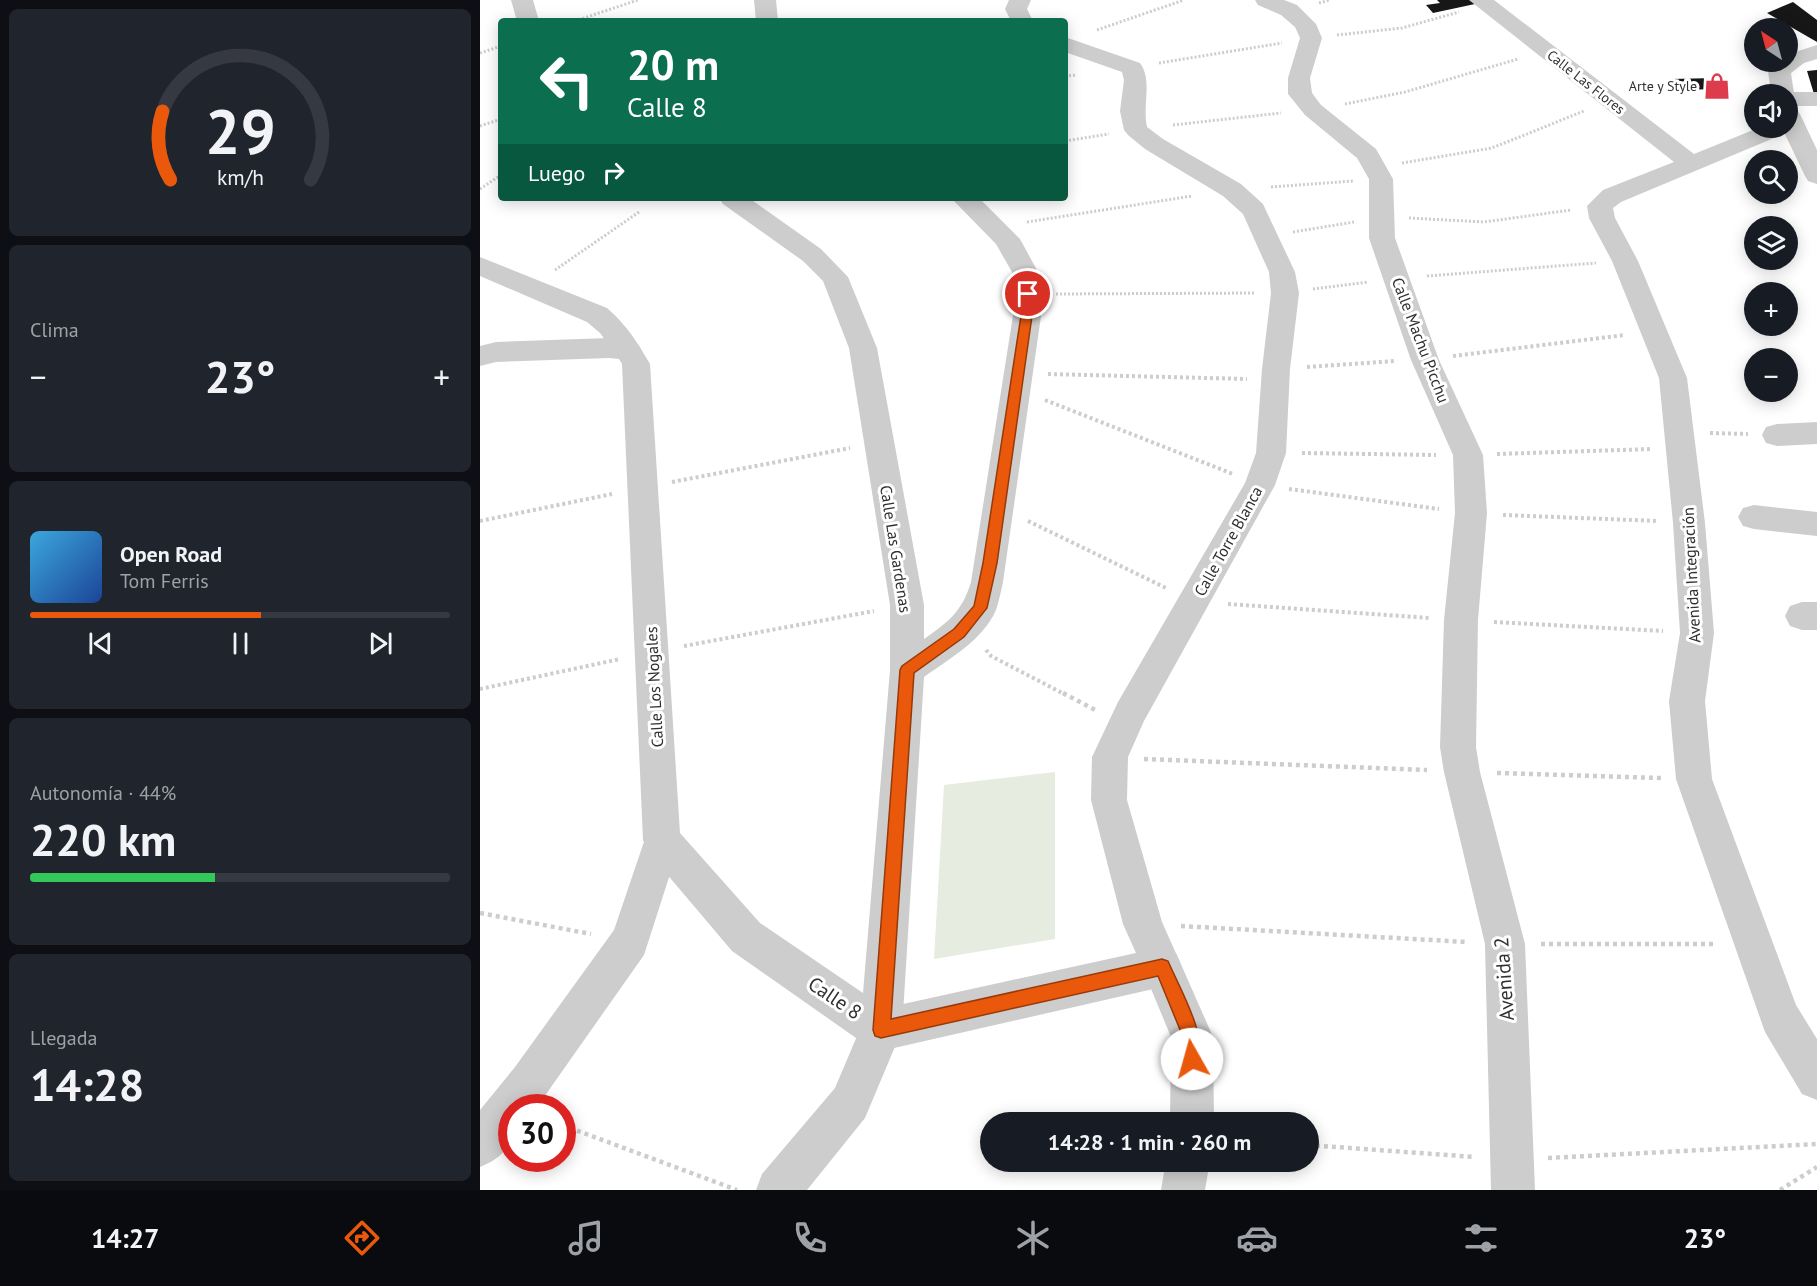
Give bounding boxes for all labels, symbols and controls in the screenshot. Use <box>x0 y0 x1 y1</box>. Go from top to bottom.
north arrow <box>1744 18 1798 72</box>
map controls <box>1744 18 1798 402</box>
text: 20 m <box>627 37 719 92</box>
icon: left <box>528 42 606 120</box>
street label: Calle Las Flores <box>1543 46 1629 118</box>
shop icon: Arte y Style <box>1702 71 1732 101</box>
place label: Arte y Style <box>1629 77 1697 95</box>
button: sound <box>1744 84 1798 138</box>
text: 29 <box>205 90 275 171</box>
text: Calle 8 <box>627 90 707 124</box>
button: search <box>1744 150 1798 204</box>
icon: right <box>597 156 630 189</box>
text: Luego <box>528 159 585 187</box>
text: km/h <box>216 163 263 191</box>
button: layers <box>1744 216 1798 270</box>
pin <box>1002 268 1053 319</box>
street label: Calle Machu Picchu <box>1388 274 1454 406</box>
icon: arrive <box>1011 277 1044 310</box>
button: + <box>1744 282 1798 336</box>
text: Clima <box>30 317 79 343</box>
text: 23° <box>205 347 275 405</box>
button: − <box>1744 348 1798 402</box>
text: − <box>30 355 47 398</box>
text: + <box>433 355 450 398</box>
street label: Calle Torre Blanca <box>1190 483 1266 599</box>
street label: Calle Las Gardenas <box>876 484 916 614</box>
street label: Avenida Integración <box>1677 507 1705 643</box>
text: Open Road <box>120 540 222 568</box>
text: Tom Ferris <box>120 568 209 594</box>
street label: Calle Los Nogales <box>641 626 667 748</box>
icon: previous <box>84 627 117 660</box>
icon: pause <box>224 627 257 660</box>
icon: next <box>364 627 397 660</box>
text: Autonomía · 44% <box>30 780 176 806</box>
text: 220 km <box>30 810 176 868</box>
street label: Avenida 2 <box>1488 936 1520 1022</box>
street label: Calle 8 <box>803 971 867 1025</box>
text: Llegada <box>30 1025 97 1051</box>
position arrow <box>1160 1027 1224 1091</box>
text: 14:28 <box>30 1055 144 1113</box>
speed limit sign: 30 <box>498 1094 576 1172</box>
text: 14:28 · 1 min · 260 m <box>1048 1128 1251 1156</box>
icon: directions <box>341 1217 383 1259</box>
icon: music <box>565 1217 607 1259</box>
icon: phone <box>789 1217 831 1259</box>
icon: climate <box>1012 1217 1054 1259</box>
icon: car <box>1236 1217 1278 1259</box>
icon: filters <box>1460 1217 1502 1259</box>
text: 14:27 <box>91 1221 159 1255</box>
text: 23° <box>1684 1221 1726 1255</box>

